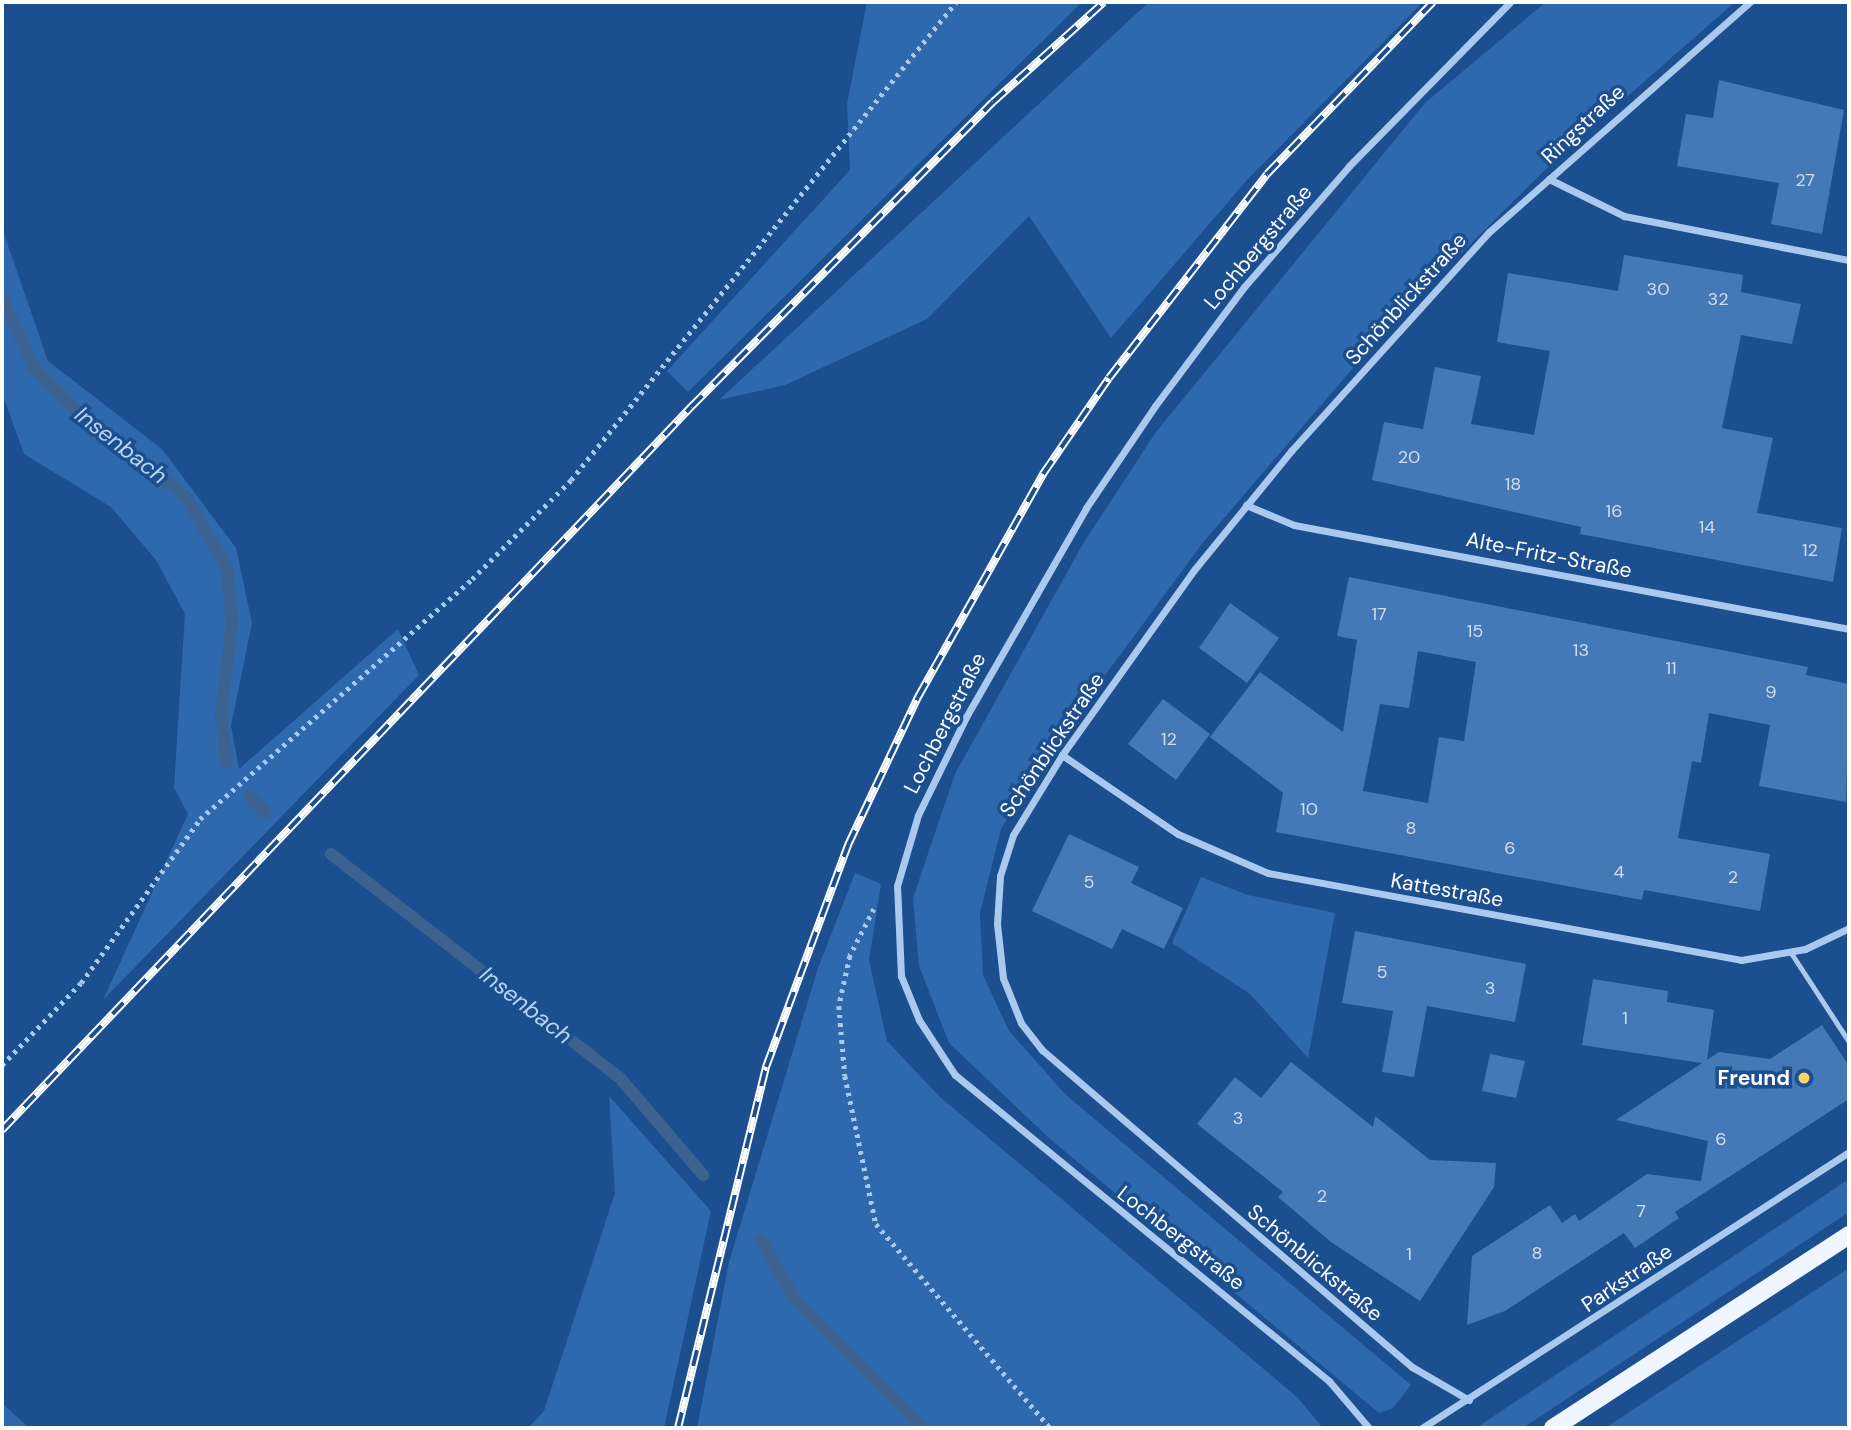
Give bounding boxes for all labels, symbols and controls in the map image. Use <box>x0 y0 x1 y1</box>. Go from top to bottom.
street label: Ringstraße <box>1536 79 1630 169</box>
house number: 27 <box>1795 169 1815 191</box>
street label: Lochbergstraße <box>1199 180 1317 314</box>
street label: Schönblickstraße <box>1340 228 1472 370</box>
house number: 30 <box>1647 278 1669 300</box>
house number: 32 <box>1707 288 1729 310</box>
water label: Insenbach <box>69 400 173 490</box>
house number: 20 <box>1398 446 1420 468</box>
house number: 18 <box>1505 473 1521 495</box>
house number: 16 <box>1606 500 1622 522</box>
house number: 14 <box>1699 516 1715 538</box>
street label: Alte-Fritz-Straße <box>1464 527 1634 583</box>
house number: 12 <box>1802 539 1818 561</box>
house number: 17 <box>1371 603 1387 625</box>
house number: 15 <box>1467 620 1483 642</box>
house number: 13 <box>1573 639 1589 661</box>
street label: Lochbergstraße <box>899 648 991 798</box>
house number: 11 <box>1665 657 1677 679</box>
street label: Schönblickstraße <box>994 668 1110 822</box>
house number: 9 <box>1765 681 1777 703</box>
house number: 12 <box>1161 728 1177 750</box>
house number: 10 <box>1300 798 1318 820</box>
house number: 8 <box>1406 817 1416 839</box>
house number: 6 <box>1504 837 1516 859</box>
house number: 4 <box>1614 861 1624 883</box>
house number: 2 <box>1728 866 1738 888</box>
street label: Kattestraße <box>1389 868 1505 912</box>
house number: 5 <box>1084 871 1094 893</box>
water label: Insenbach <box>474 960 578 1050</box>
house number: 5 <box>1377 961 1387 983</box>
house number: 3 <box>1485 977 1495 999</box>
house number: 1 <box>1622 1007 1628 1029</box>
place label: Freund <box>1718 1065 1790 1091</box>
marker: Freund <box>1796 1070 1812 1086</box>
house number: 3 <box>1233 1107 1243 1129</box>
house number: 6 <box>1715 1128 1727 1150</box>
street label: Lochbergstraße <box>1112 1181 1250 1295</box>
house number: 2 <box>1317 1185 1327 1207</box>
street label: Schönblickstraße <box>1242 1199 1388 1327</box>
house number: 7 <box>1636 1200 1646 1222</box>
street label: Parkstraße <box>1577 1239 1677 1317</box>
house number: 8 <box>1532 1242 1542 1264</box>
house number: 1 <box>1406 1243 1412 1265</box>

